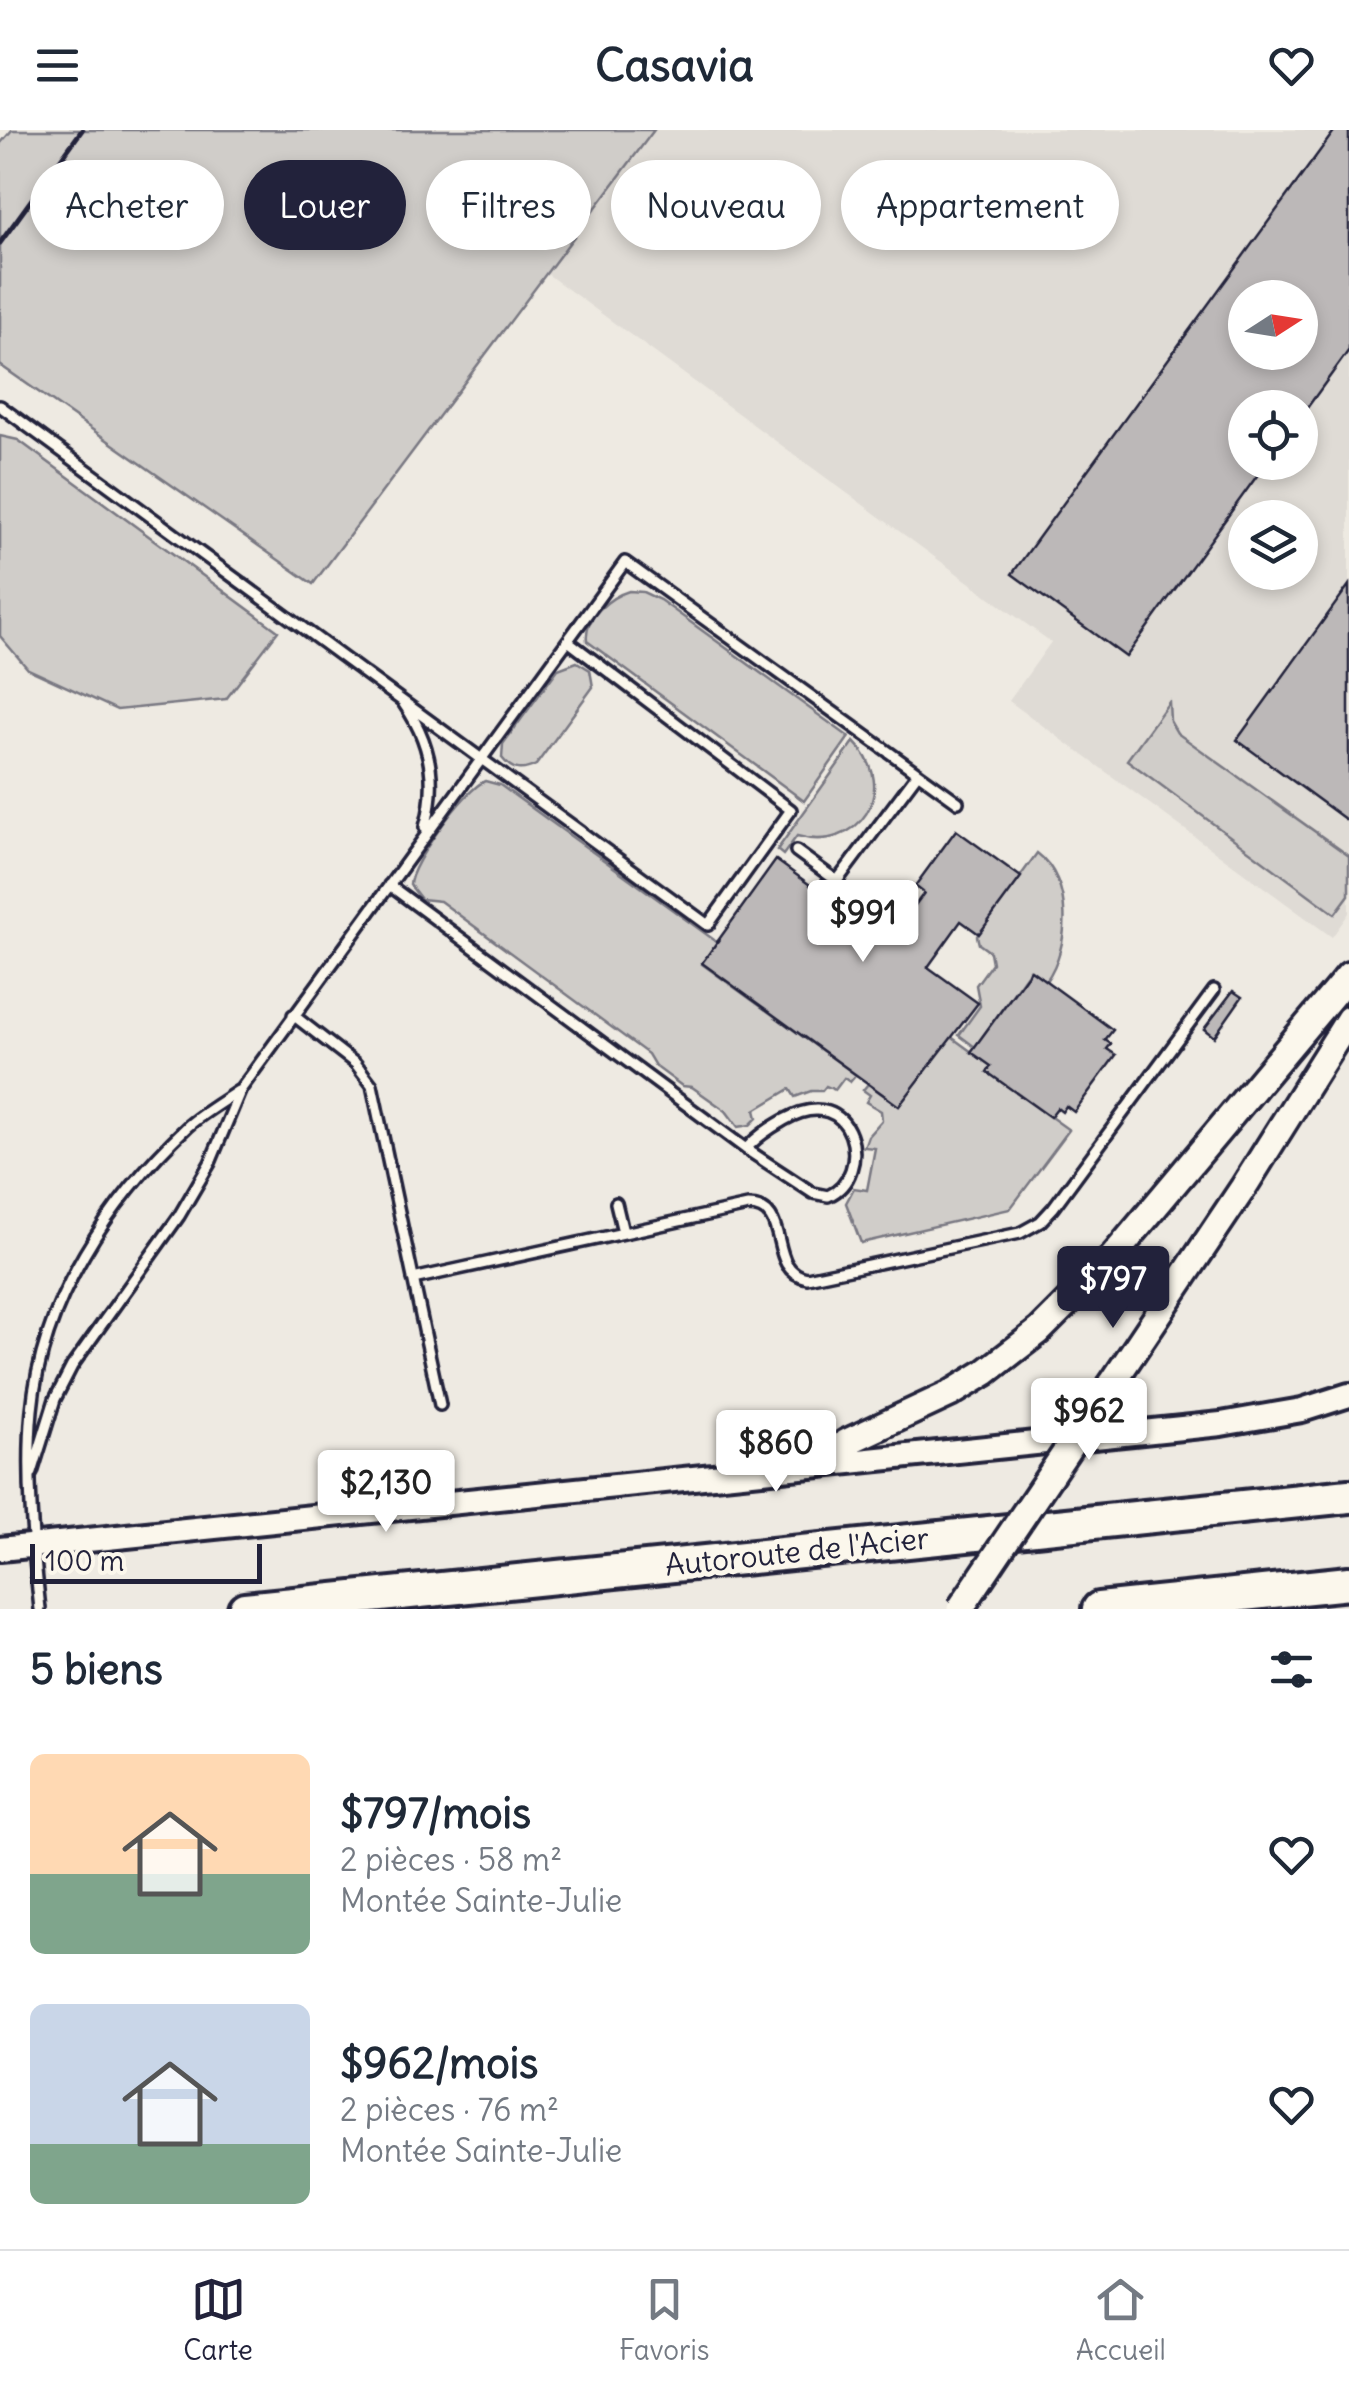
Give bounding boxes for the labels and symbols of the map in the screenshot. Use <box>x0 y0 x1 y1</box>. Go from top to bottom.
north arrow <box>1228 280 1318 370</box>
pin: $991 <box>804 880 922 965</box>
pin: $797 <box>1054 1246 1172 1331</box>
pin: $962 <box>1030 1378 1148 1463</box>
pin: $860 <box>717 1410 835 1495</box>
pin: $2,130 <box>305 1450 467 1535</box>
street label: Autoroute de l'Acier <box>663 1518 931 1584</box>
scale bar <box>30 1539 262 1584</box>

